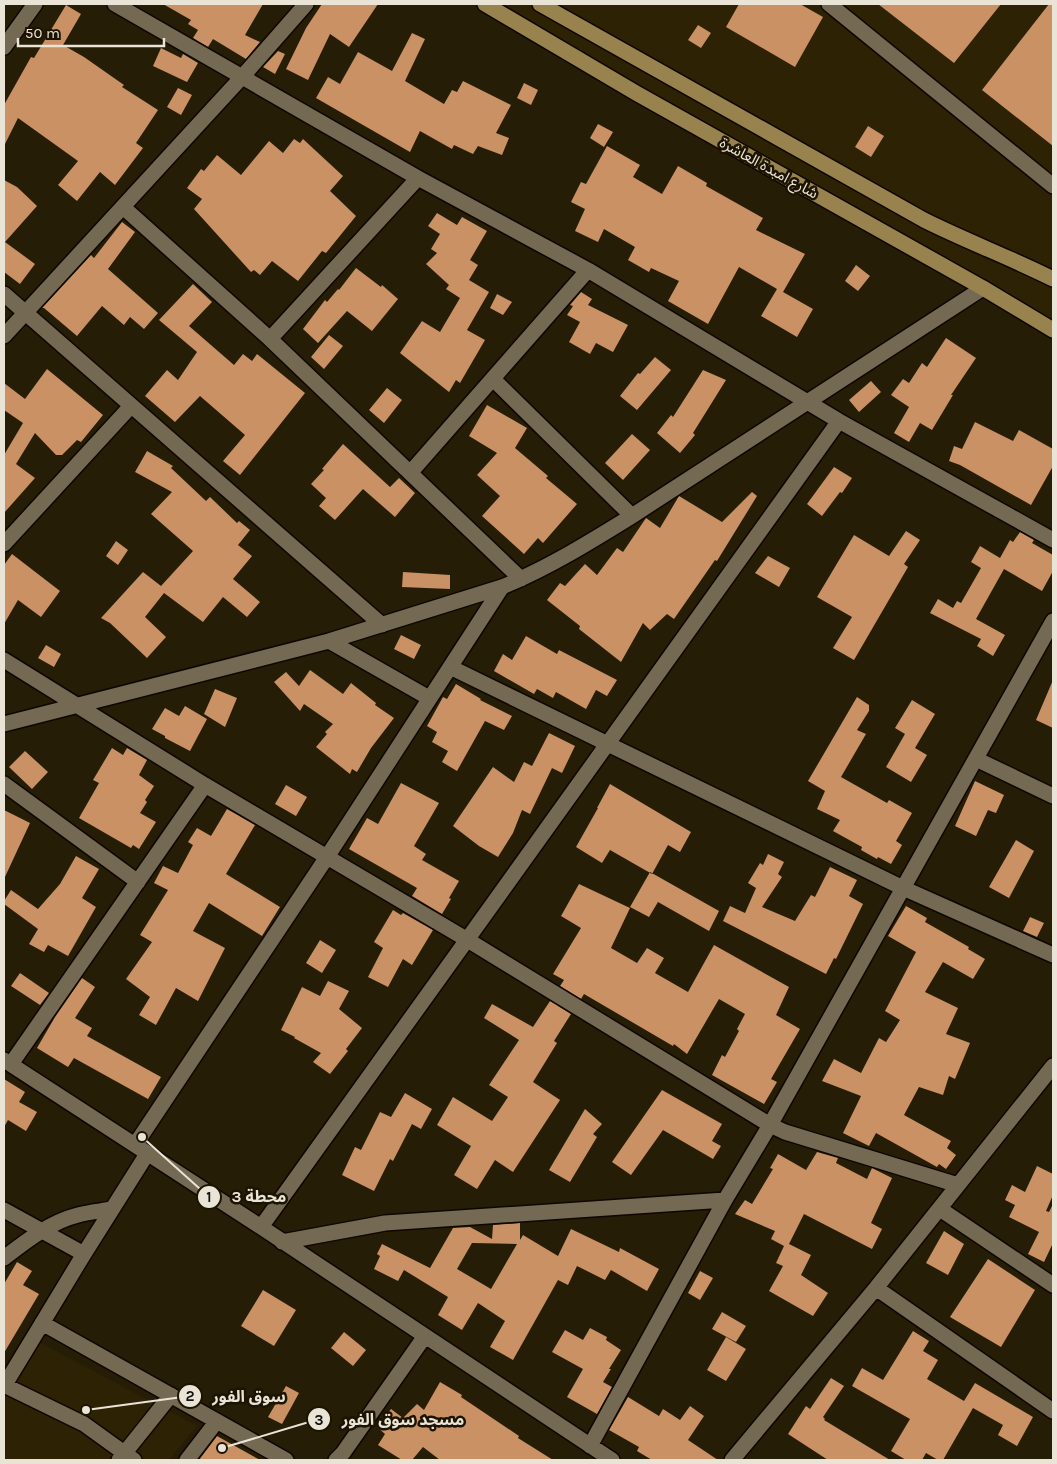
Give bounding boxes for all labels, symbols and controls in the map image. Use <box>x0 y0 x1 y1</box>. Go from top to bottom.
scale bar <box>18 15 164 47</box>
text: 50 m <box>25 24 60 42</box>
street label: شارع امبدة العاشرة <box>715 134 822 205</box>
callout: محطة 3 <box>196 1181 296 1212</box>
text: محطة 3 <box>232 1187 286 1206</box>
text: 1 <box>206 1188 212 1206</box>
callout: سوق الفور <box>178 1381 296 1412</box>
text: 2 <box>185 1387 195 1405</box>
text: سوق الفور <box>211 1387 286 1406</box>
callout: مسجد سوق الفور <box>307 1404 475 1435</box>
text: مسجد سوق الفور <box>341 1410 464 1429</box>
text: 3 <box>314 1411 324 1429</box>

